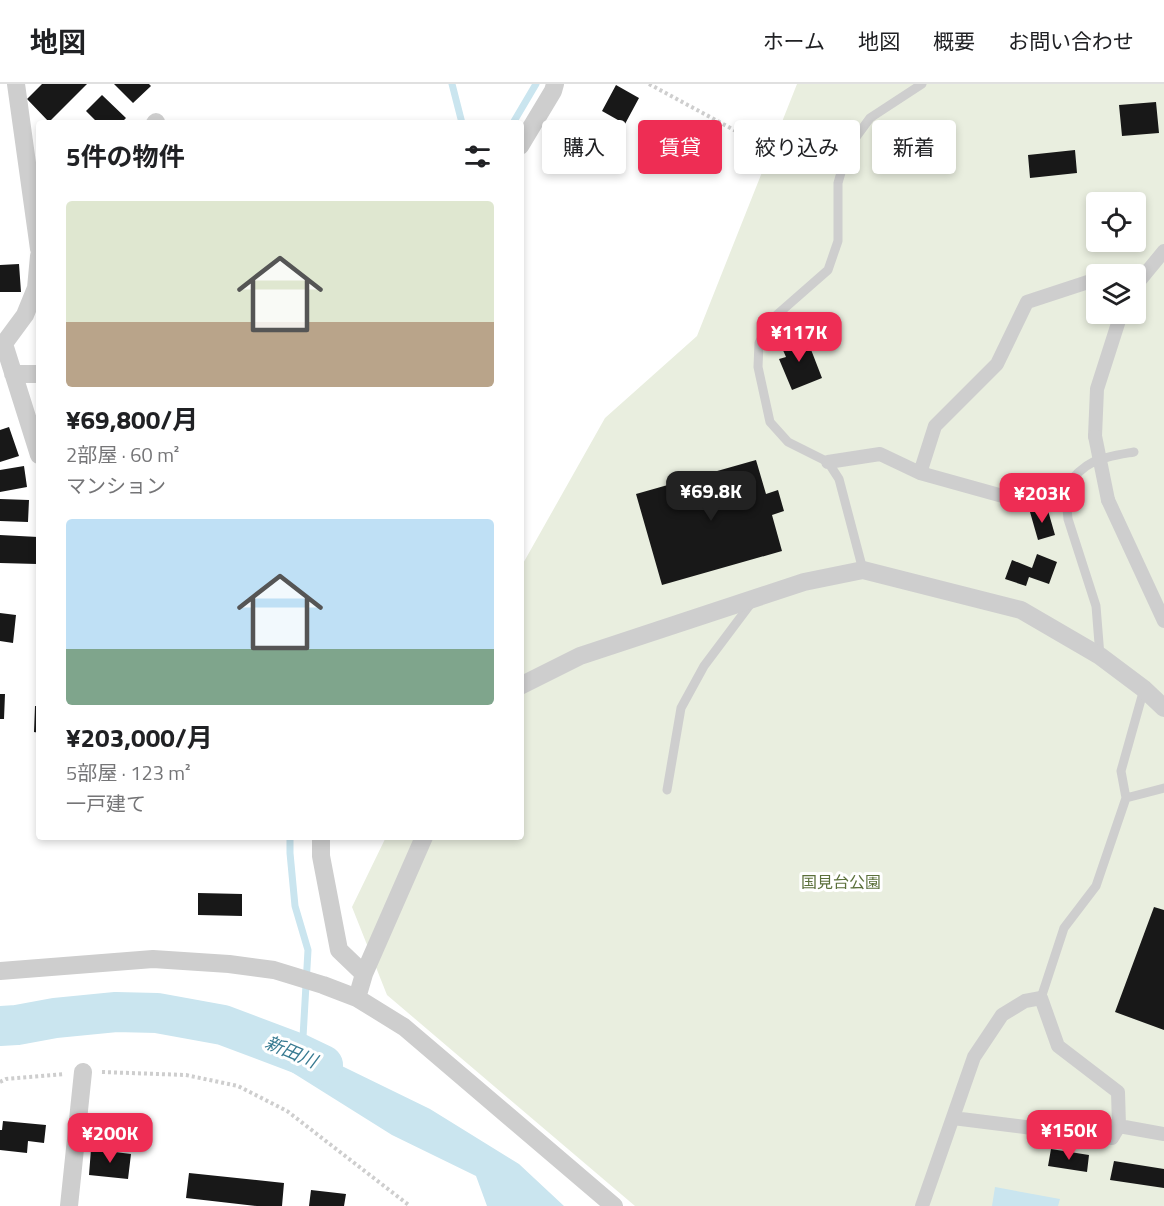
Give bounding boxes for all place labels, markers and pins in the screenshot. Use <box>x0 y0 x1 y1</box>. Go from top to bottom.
pin: ¥117K <box>757 312 841 363</box>
pin: ¥69.8K <box>662 471 760 522</box>
pin: ¥203K <box>1000 473 1084 524</box>
pin: ¥150K <box>1027 1110 1111 1161</box>
pin: ¥200K <box>68 1113 152 1164</box>

